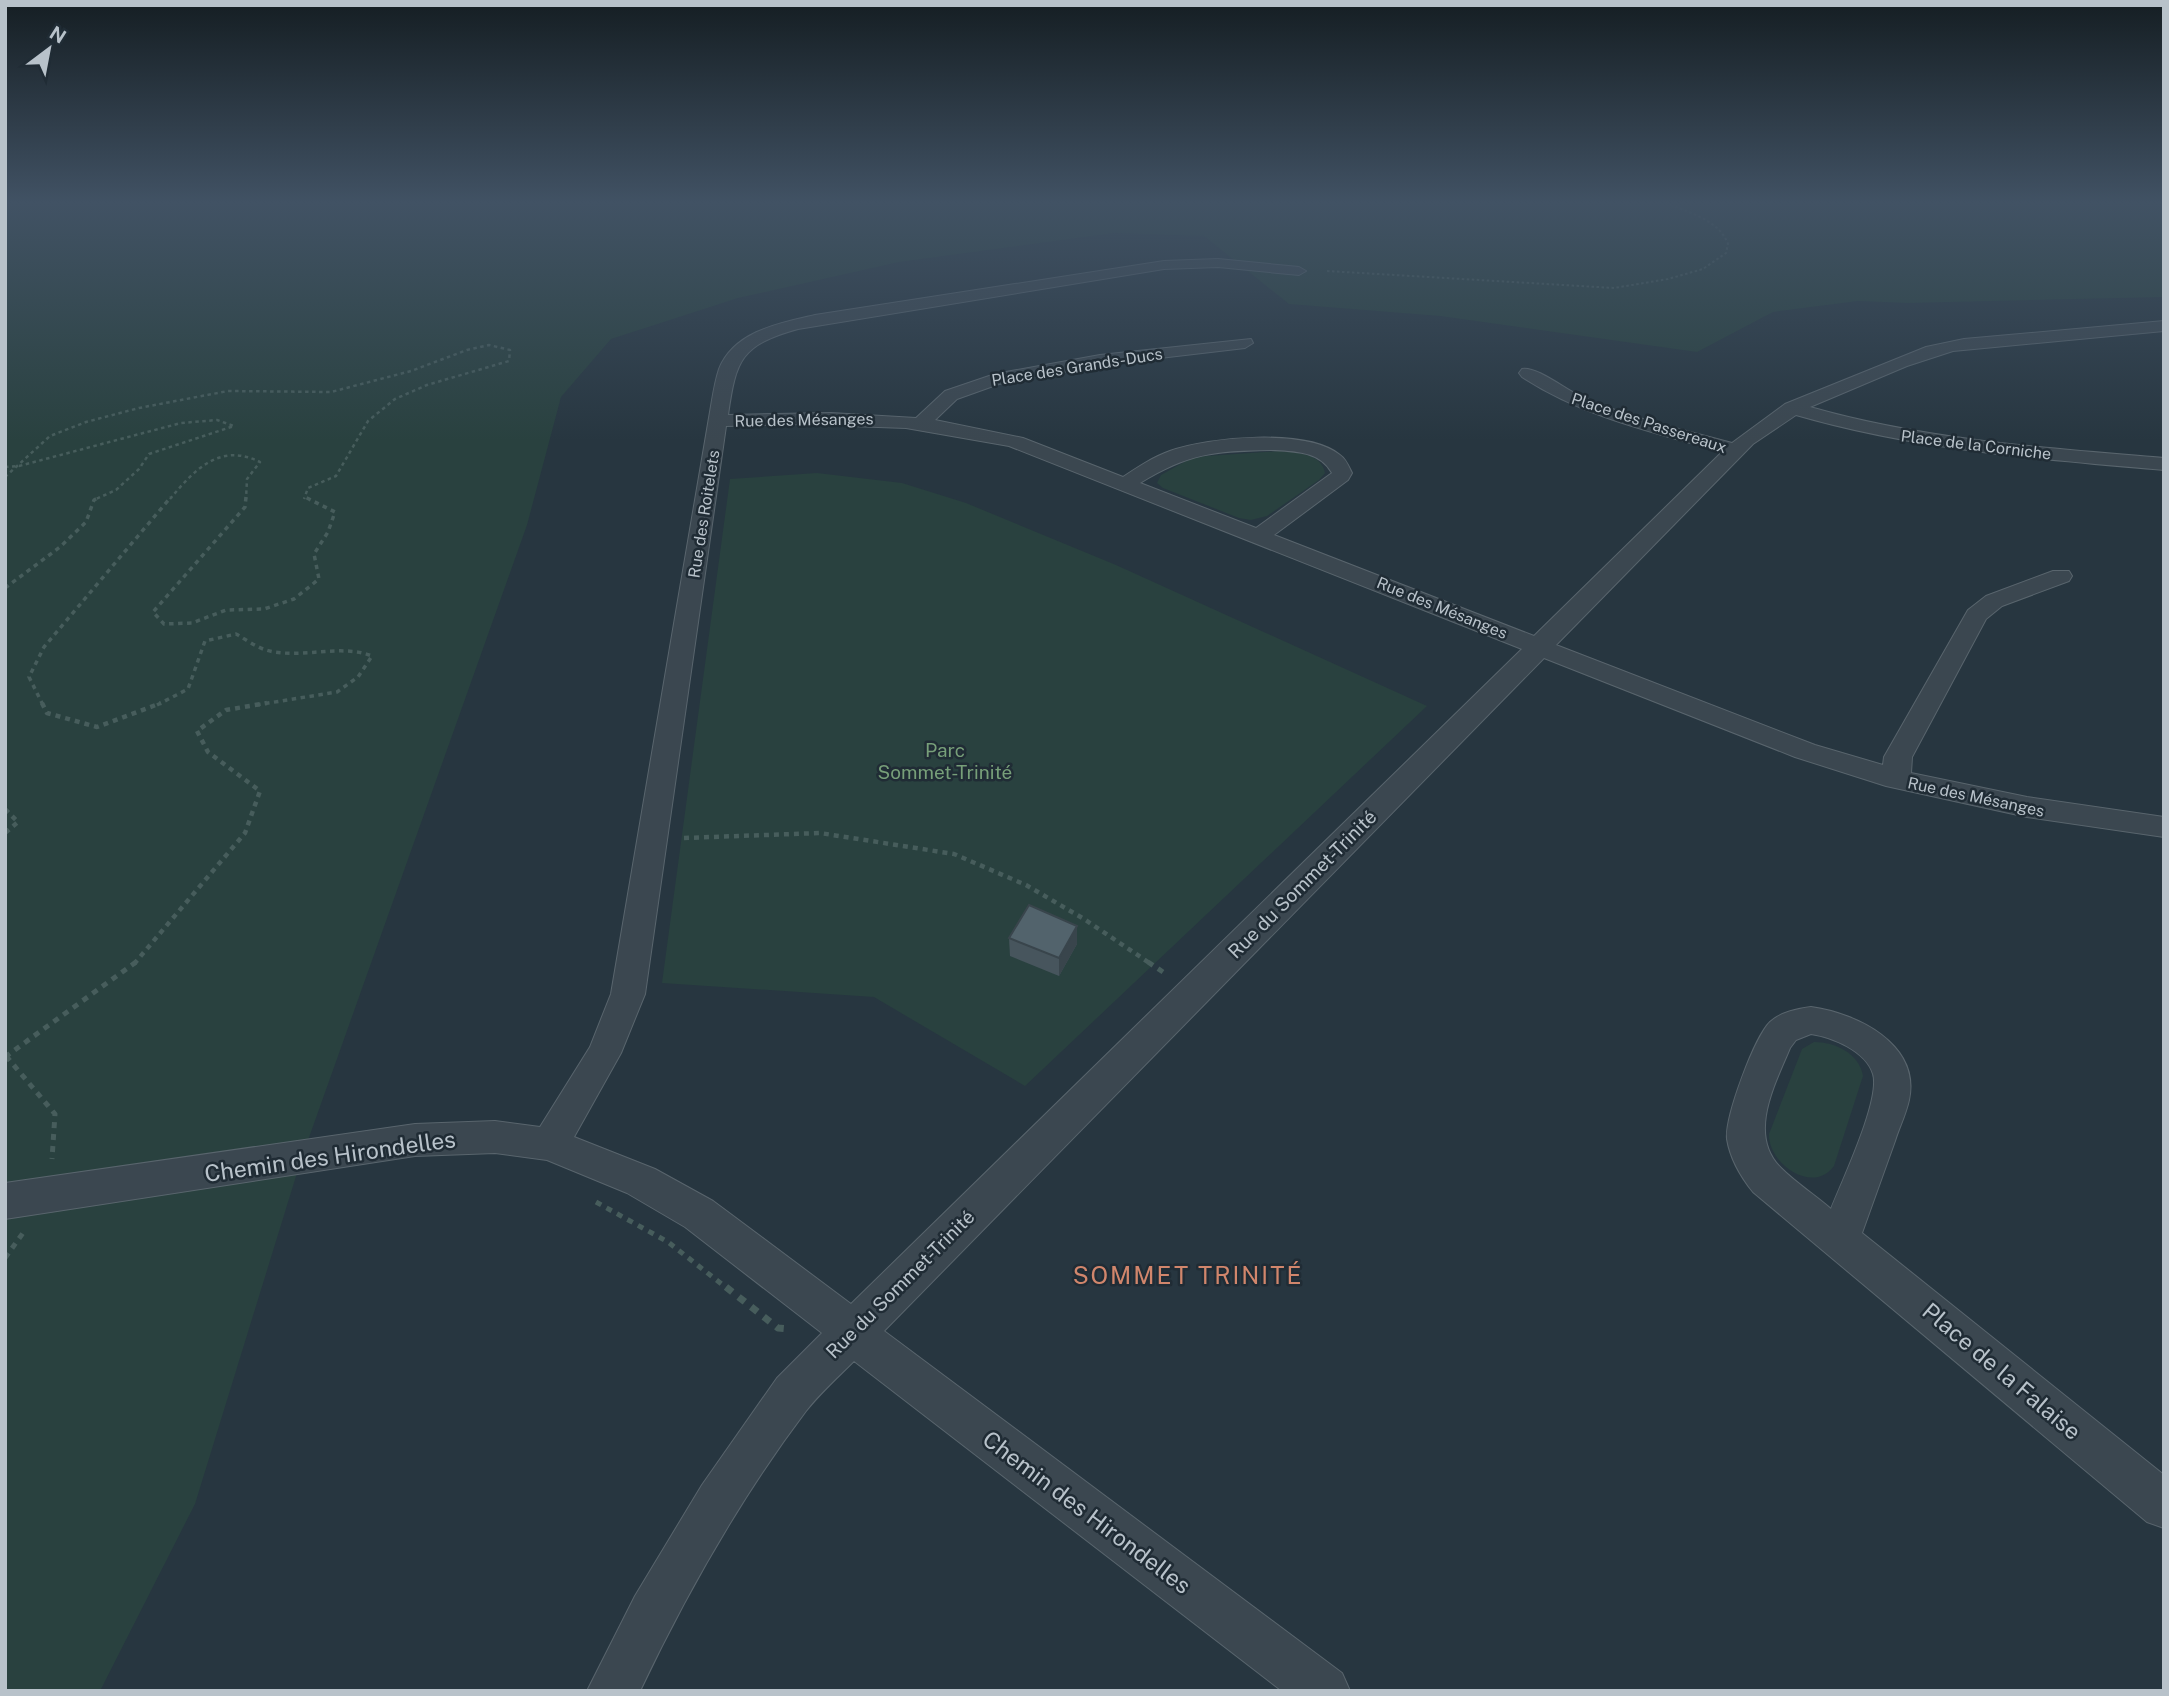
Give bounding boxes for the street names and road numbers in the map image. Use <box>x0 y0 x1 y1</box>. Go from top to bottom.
street label: Place des Grands-Ducs <box>990 344 1164 390</box>
street label: Place des Passereaux <box>1569 389 1729 457</box>
street label: Rue des Mésanges <box>734 409 874 431</box>
street label: Place de la Corniche <box>1900 426 2052 464</box>
street label: Rue des Roitelets <box>685 449 723 579</box>
street label: Rue des Mésanges <box>1374 573 1510 643</box>
street label: Rue des Mésanges <box>1906 773 2046 821</box>
street label: Rue du Sommet-Trinité <box>1223 805 1381 963</box>
street label: Chemin des Hirondelles <box>203 1125 457 1187</box>
street label: Rue du Sommet-Trinité <box>821 1205 979 1363</box>
street label: Place de la Falaise <box>1917 1297 2087 1445</box>
street label: Chemin des Hirondelles <box>978 1425 1196 1599</box>

